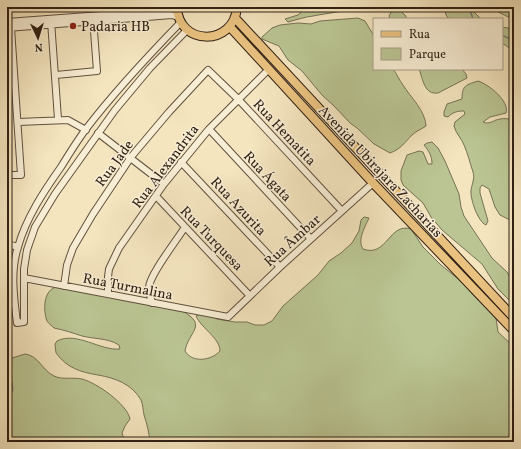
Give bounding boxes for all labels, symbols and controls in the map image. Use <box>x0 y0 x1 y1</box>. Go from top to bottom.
north arrow <box>18 18 58 58</box>
place label: Padaria HB <box>81 18 150 37</box>
legend <box>373 18 503 70</box>
marker: Padaria HB <box>68 21 78 31</box>
text: Rua <box>409 27 430 43</box>
text: N <box>34 39 43 54</box>
text: Parque <box>409 47 446 63</box>
street label: Rua Hematita <box>248 96 320 170</box>
street label: Avenida Ubirajara Zacharias <box>314 102 446 242</box>
street label: Rua Alexandrita <box>128 121 204 213</box>
street label: Rua Jade <box>92 136 139 191</box>
street label: Rua Ágata <box>239 148 295 207</box>
street label: Rua Azurita <box>206 173 270 241</box>
street label: Rua Turquesa <box>175 203 247 276</box>
street label: Rua Âmbar <box>261 211 325 272</box>
street label: Rua Turmalina <box>81 269 174 306</box>

